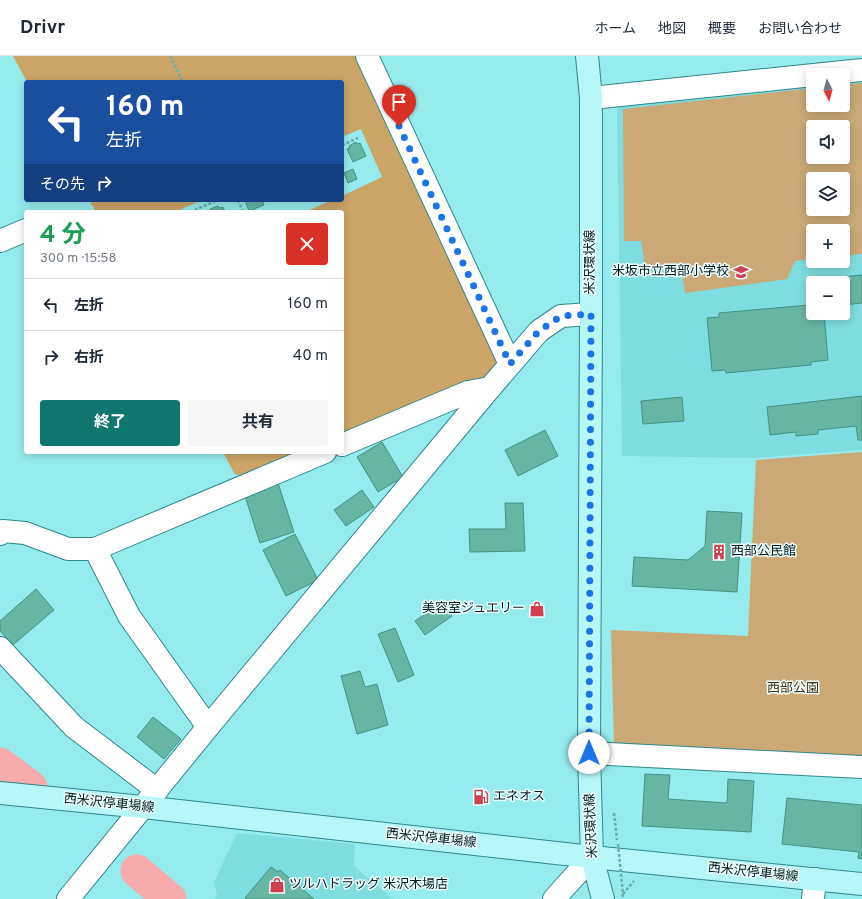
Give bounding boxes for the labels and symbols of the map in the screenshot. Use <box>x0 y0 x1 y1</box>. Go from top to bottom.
north arrow <box>806 68 850 112</box>
pin <box>382 85 416 126</box>
street label: 米沢環状線 <box>582 229 599 295</box>
place label: 米坂市立西部小学校 <box>612 263 729 280</box>
school or university icon: 米坂市立西部小学校 <box>732 263 750 281</box>
building icon: 西部公民館 <box>710 543 728 561</box>
place label: 西部公民館 <box>731 544 796 560</box>
shop icon: 美容室ジュエリー <box>528 600 546 618</box>
place label: 美容室ジュエリー <box>422 601 525 617</box>
park label: 西部公園 <box>767 681 819 697</box>
position arrow <box>568 732 610 774</box>
fuel station icon: エネオス <box>472 788 490 806</box>
place label: エネオス <box>493 789 545 805</box>
street label: 西米沢停車場線 <box>63 790 155 817</box>
street label: 米沢環状線 <box>581 793 602 859</box>
street label: 西米沢停車場線 <box>385 825 477 852</box>
street label: 西米沢停車場線 <box>707 859 799 886</box>
shop icon: ツルハドラッグ 米沢木場店 <box>268 876 286 894</box>
place label: ツルハドラッグ 米沢木場店 <box>289 877 448 893</box>

